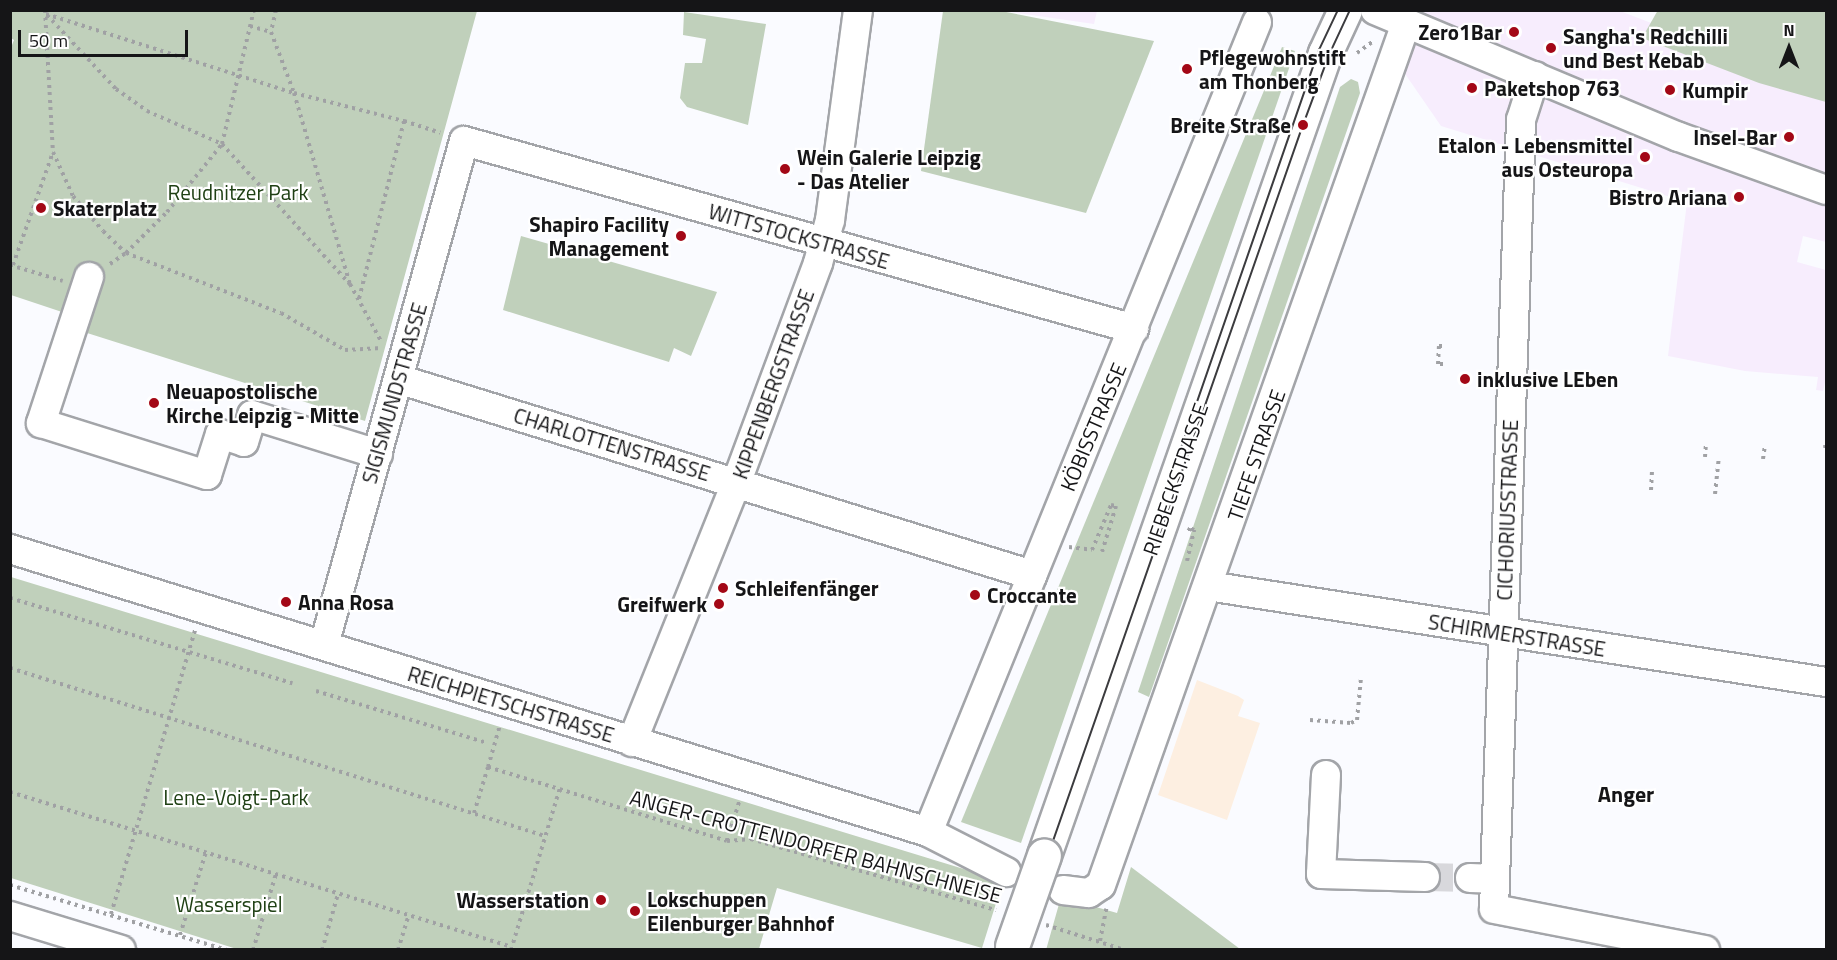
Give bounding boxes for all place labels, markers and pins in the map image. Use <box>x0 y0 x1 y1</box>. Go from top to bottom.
place label: Zero1Bar <box>1418 19 1502 45</box>
place label: Sangha's Redchilli und Best Kebab <box>1563 23 1728 73</box>
marker: Zero1Bar <box>1507 25 1521 39</box>
marker: Sangha's Redchilli und Best Kebab <box>1544 41 1558 55</box>
place label: Pflegewohnstift am Thonberg <box>1199 44 1346 94</box>
marker: Pflegewohnstift am Thonberg <box>1180 62 1194 76</box>
place label: Paketshop 763 <box>1484 75 1620 101</box>
place label: Kumpir <box>1682 77 1748 103</box>
marker: Paketshop 763 <box>1465 81 1479 95</box>
marker: Kumpir <box>1663 83 1677 97</box>
place label: Breite Straße <box>1170 112 1291 138</box>
marker: Breite Straße <box>1296 118 1310 132</box>
place label: Insel-Bar <box>1693 124 1777 150</box>
marker: Insel-Bar <box>1782 130 1796 144</box>
place label: Etalon - Lebensmittel aus Osteuropa <box>1438 132 1633 182</box>
place label: Wein Galerie Leipzig - Das Atelier <box>797 144 981 194</box>
marker: Etalon - Lebensmittel aus Osteuropa <box>1638 150 1652 164</box>
marker: Wein Galerie Leipzig - Das Atelier <box>778 162 792 176</box>
place label: Bistro Ariana <box>1609 184 1727 210</box>
marker: Bistro Ariana <box>1732 190 1746 204</box>
place label: Skaterplatz <box>53 195 157 221</box>
marker: Skaterplatz <box>34 201 48 215</box>
place label: Shapiro Facility Management <box>529 211 669 261</box>
marker: Shapiro Facility Management <box>674 229 688 243</box>
place label: inklusive LEben <box>1477 366 1618 392</box>
marker: inklusive LEben <box>1458 372 1472 386</box>
place label: Neuapostolische Kirche Leipzig - Mitte <box>166 378 359 428</box>
marker: Neuapostolische Kirche Leipzig - Mitte <box>147 396 161 410</box>
place label: Schleifenfänger <box>735 575 879 601</box>
marker: Schleifenfänger <box>716 581 730 595</box>
place label: Croccante <box>987 582 1077 608</box>
marker: Croccante <box>968 588 982 602</box>
place label: Anna Rosa <box>298 589 394 615</box>
place label: Greifwerk <box>617 591 707 617</box>
marker: Anna Rosa <box>279 595 293 609</box>
marker: Greifwerk <box>712 597 726 611</box>
place label: Lokschuppen Eilenburger Bahnhof <box>647 886 834 936</box>
place label: Wasserstation <box>457 887 589 913</box>
marker: Wasserstation <box>594 893 608 907</box>
marker: Lokschuppen Eilenburger Bahnhof <box>628 904 642 918</box>

